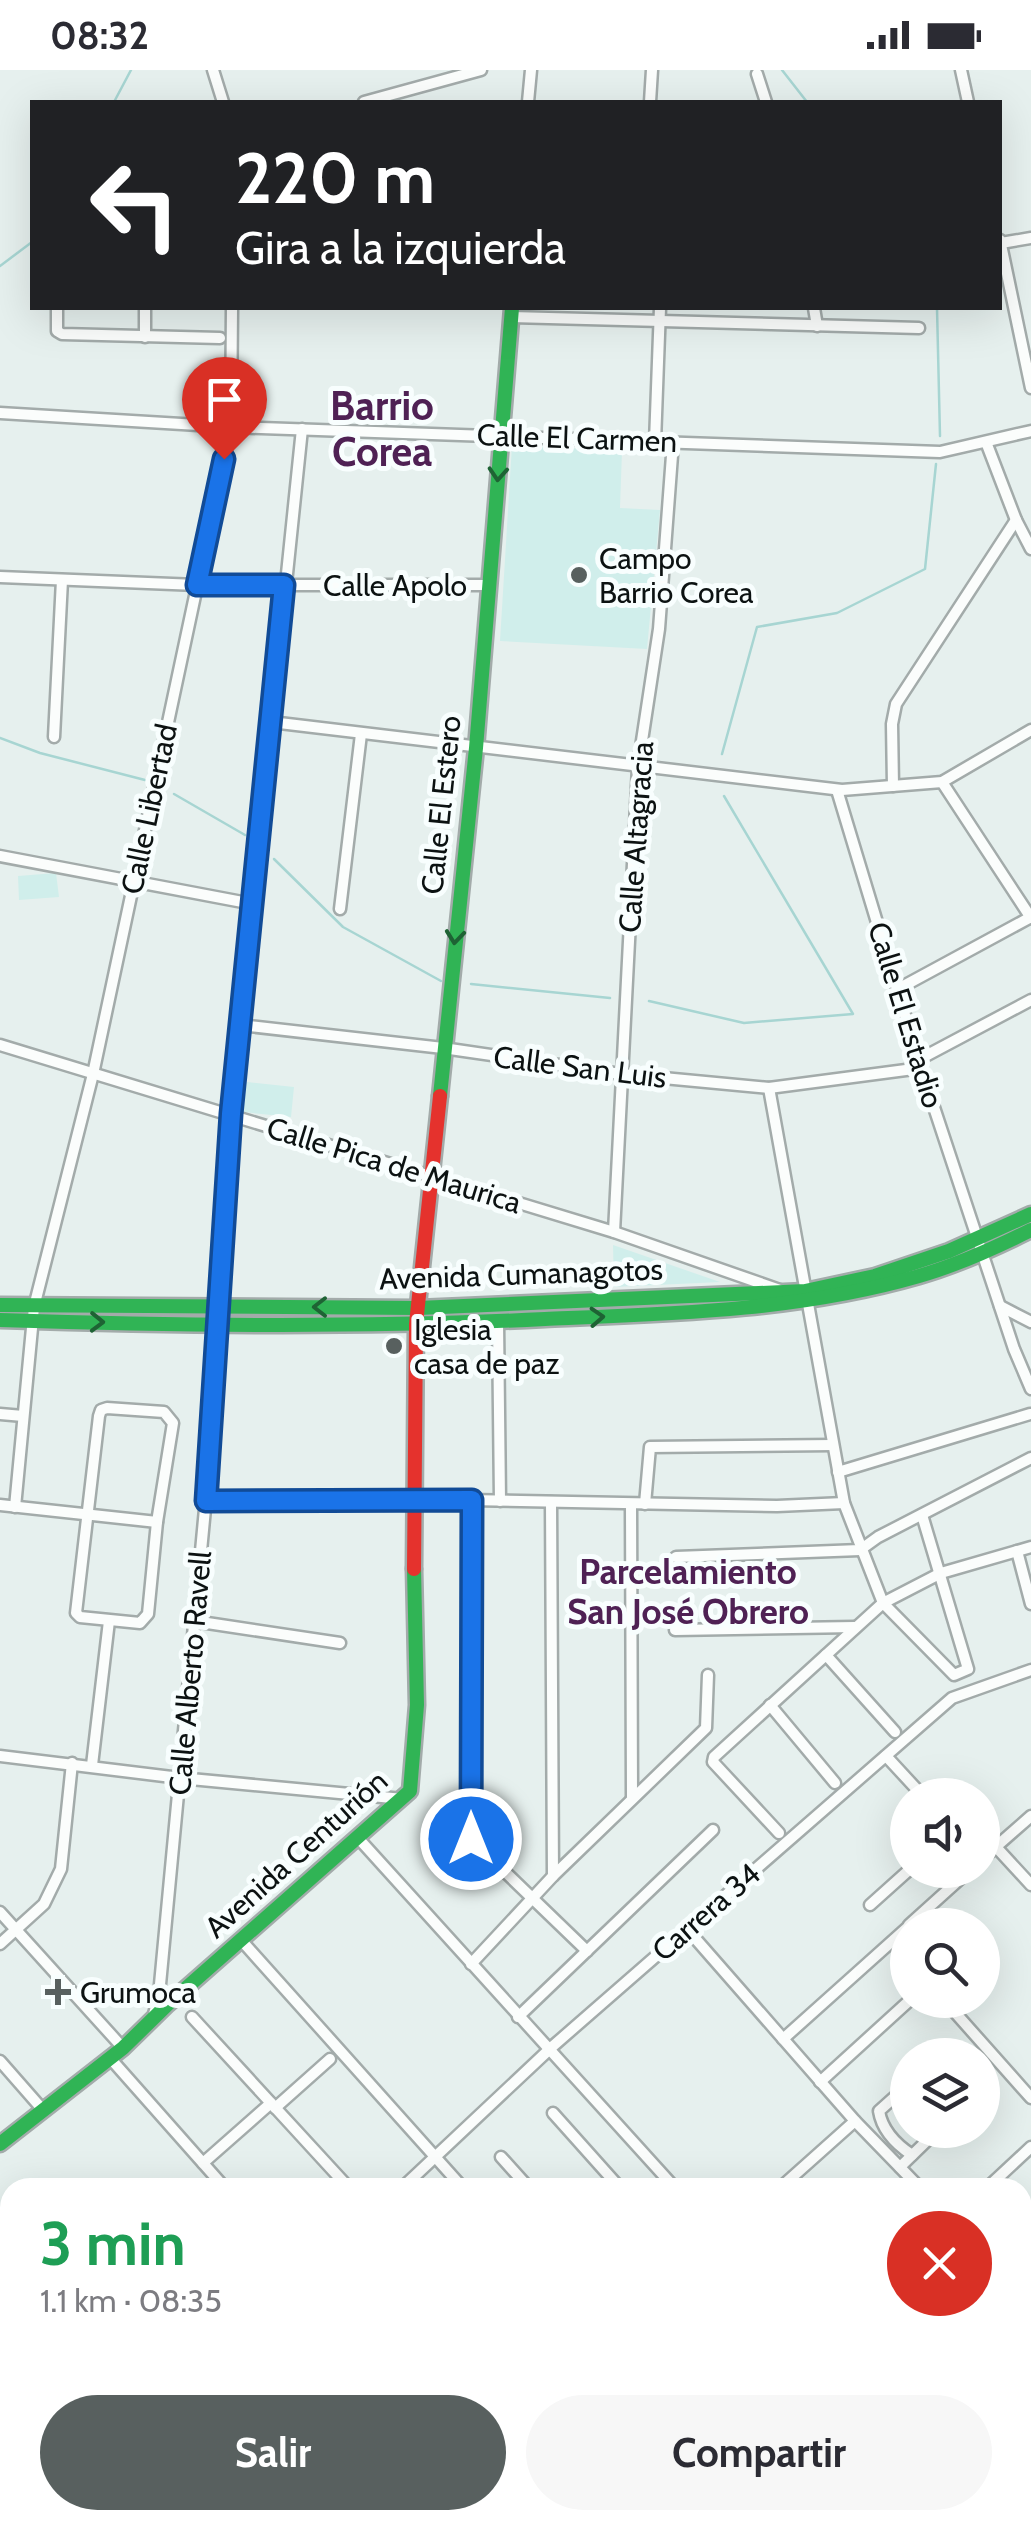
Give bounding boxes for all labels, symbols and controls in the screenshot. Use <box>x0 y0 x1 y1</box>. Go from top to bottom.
text: 08:32 <box>50 12 149 59</box>
text: 220 m <box>235 135 435 221</box>
icon: left <box>70 140 200 270</box>
text: Gira a la izquierda <box>235 221 566 275</box>
pin <box>182 357 267 460</box>
icon: arrive <box>197 372 252 427</box>
district label: Barrio Corea <box>330 381 434 476</box>
street label: Calle El Carmen <box>476 416 678 460</box>
one-way arrow <box>488 467 509 483</box>
place label: Campo Barrio Corea <box>599 540 754 611</box>
marker: Campo Barrio Corea <box>568 564 590 586</box>
street label: Calle Apolo <box>323 567 467 604</box>
street label: Calle El Estero <box>413 714 469 896</box>
street label: Calle Libertad <box>113 721 185 897</box>
street label: Calle Altagracia <box>611 739 661 934</box>
street label: Calle El Estadio <box>860 918 952 1112</box>
one-way arrow <box>445 930 466 946</box>
street label: Calle San Luis <box>492 1038 668 1096</box>
street label: Calle Pica de Maurica <box>262 1109 526 1221</box>
street label: Avenida Cumanagotos <box>378 1251 664 1297</box>
one-way arrow <box>312 1296 328 1318</box>
one-way arrow <box>590 1307 606 1328</box>
one-way arrow <box>90 1311 106 1332</box>
place label: Iglesia casa de paz <box>414 1311 560 1382</box>
marker: Iglesia casa de paz <box>383 1335 405 1357</box>
street label: Calle Alberto Ravell <box>161 1549 219 1797</box>
district label: Parcelamiento San José Obrero <box>567 1550 809 1633</box>
street label: Avenida Centurión <box>197 1762 395 1946</box>
map controls <box>890 1778 1000 2148</box>
button: sound <box>890 1778 1000 1888</box>
position arrow <box>419 1787 523 1891</box>
street label: Carrera 34 <box>645 1855 767 1969</box>
button: search <box>890 1908 1000 2018</box>
place label: Grumoca <box>80 1974 197 2011</box>
marker: Grumoca <box>45 1979 71 2005</box>
button: layers <box>890 2038 1000 2148</box>
text: 3 min <box>40 2207 186 2280</box>
button: close <box>887 2211 992 2316</box>
text: 1.1 km · 08:35 <box>40 2281 222 2320</box>
button: Salir <box>40 2395 506 2510</box>
button: Compartir <box>526 2395 992 2510</box>

